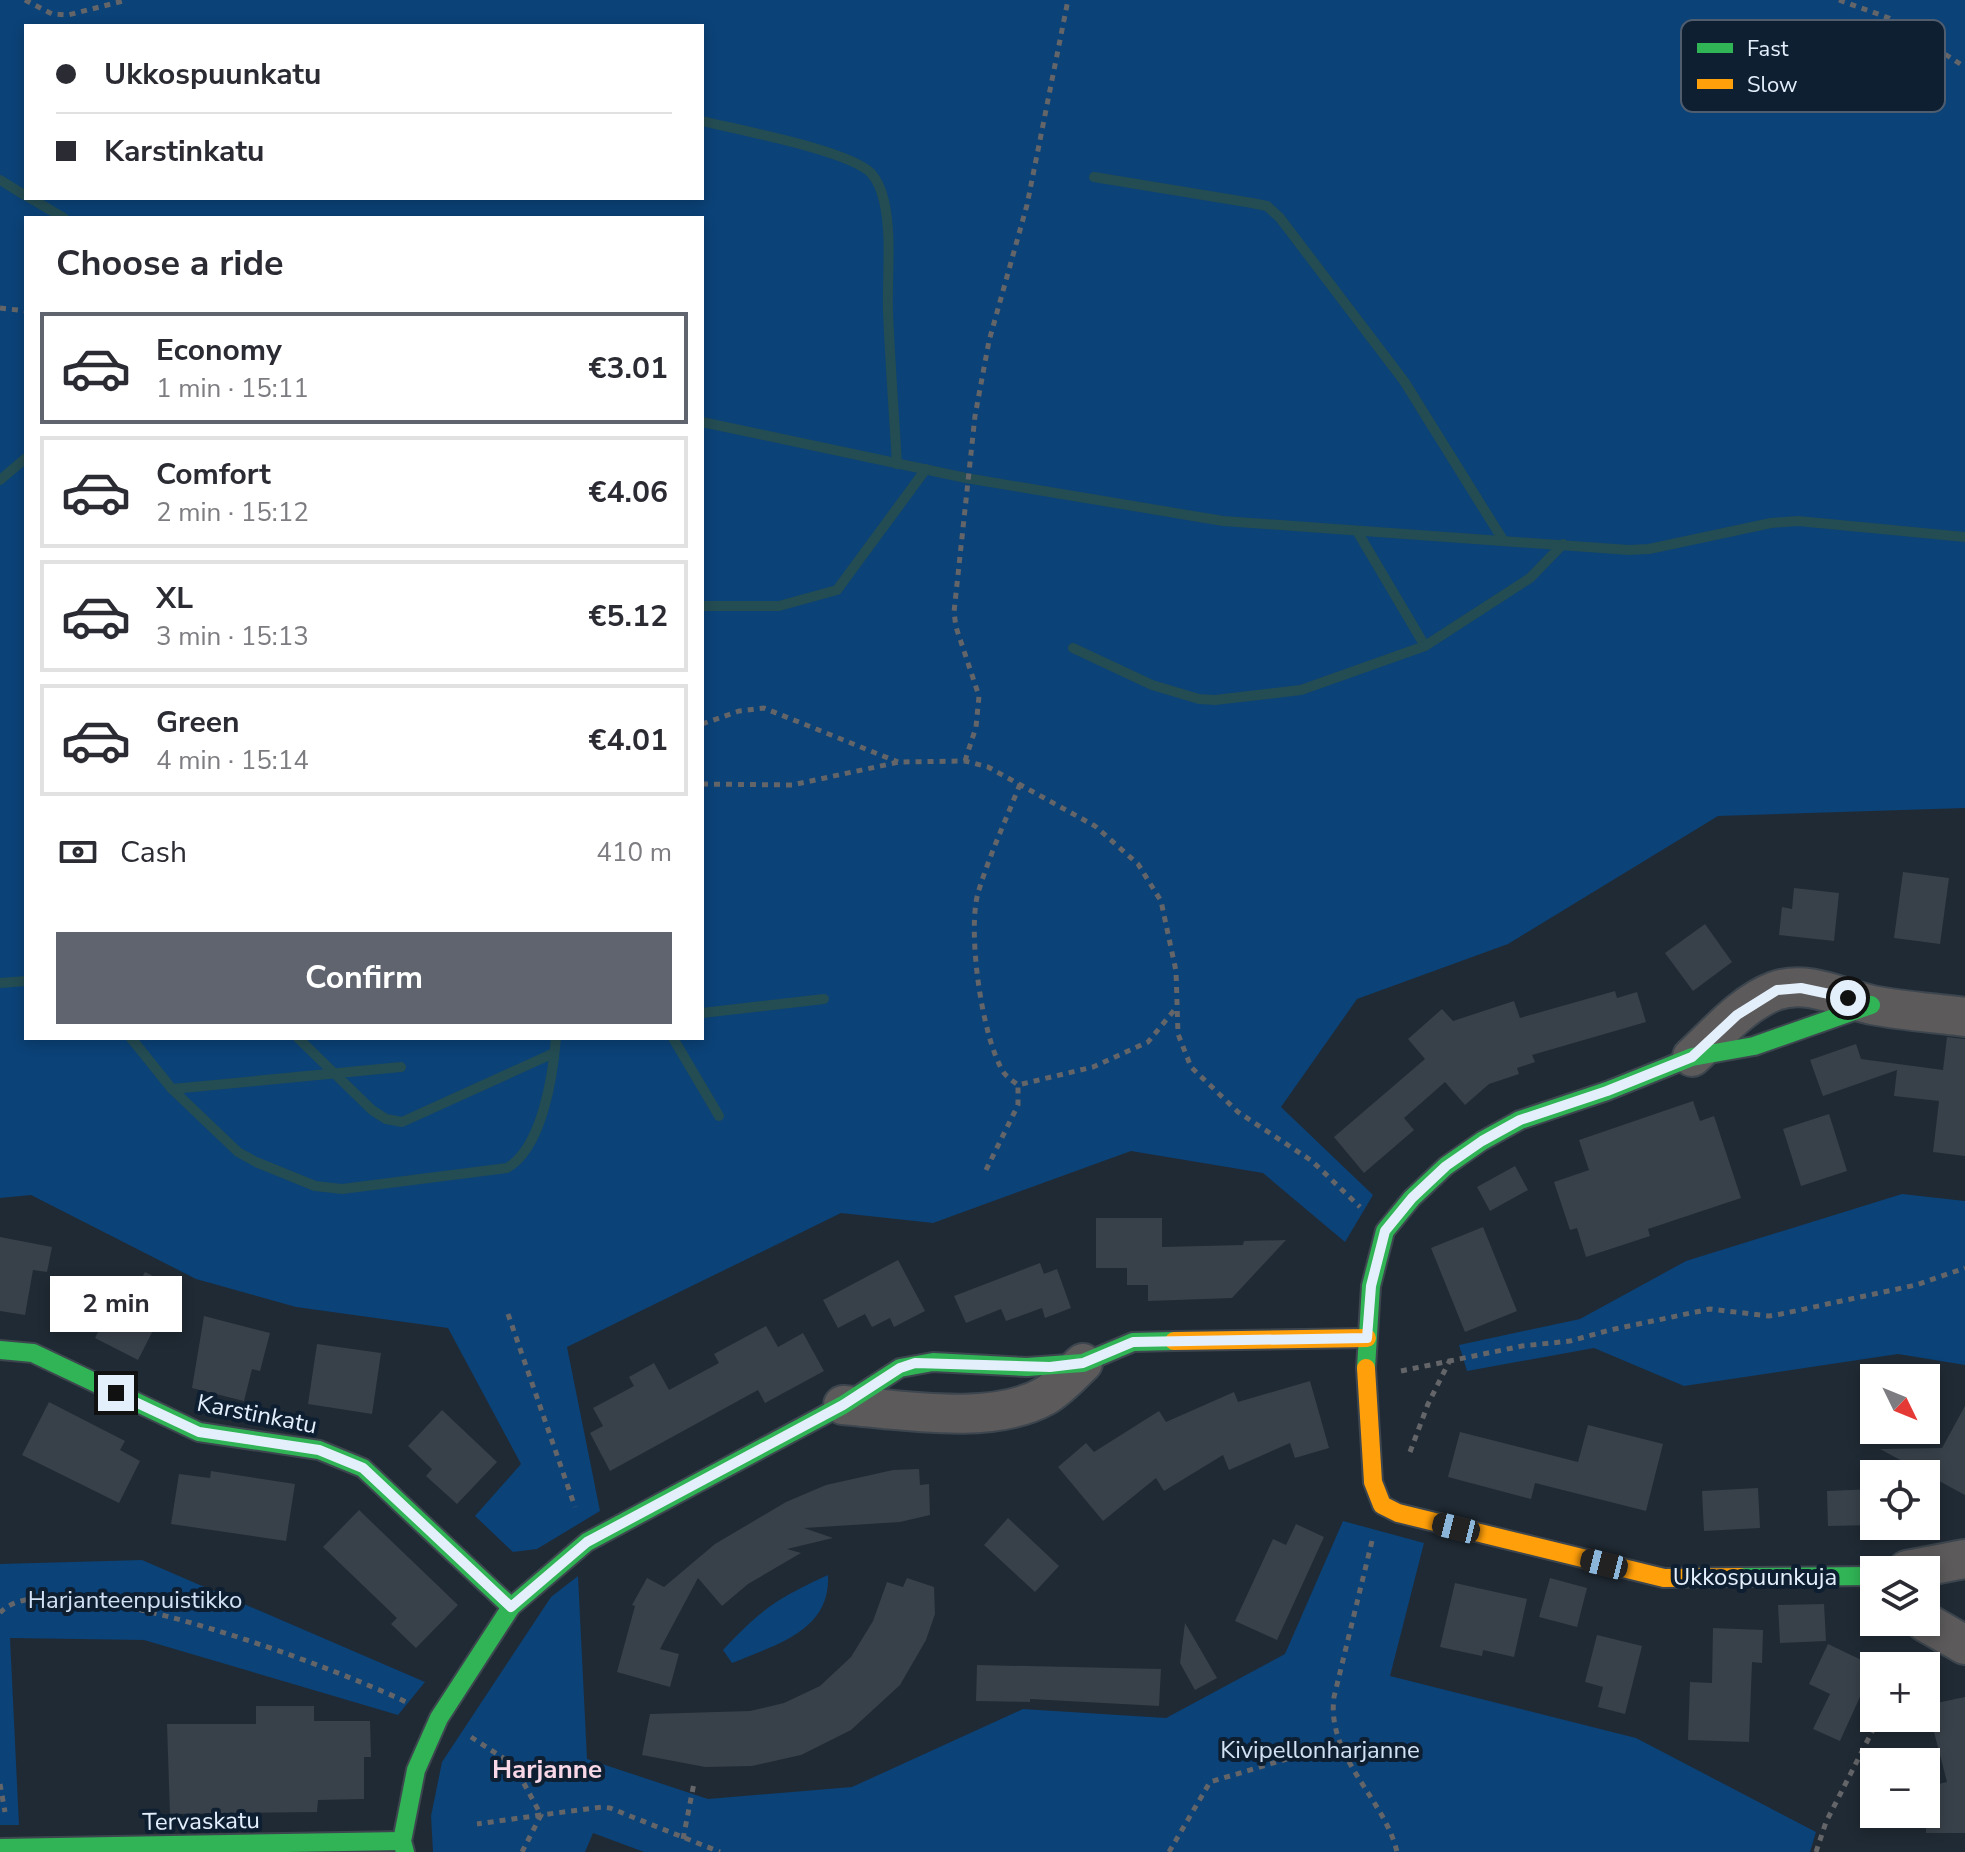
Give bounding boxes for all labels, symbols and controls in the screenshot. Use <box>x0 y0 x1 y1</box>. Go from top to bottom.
legend <box>1681 20 1945 112</box>
text: Fast <box>1747 34 1789 64</box>
text: Ukkospuunkatu <box>104 54 321 95</box>
text: Slow <box>1747 70 1798 100</box>
text: Karstinkatu <box>104 131 264 172</box>
text: Choose a ride <box>56 239 284 288</box>
text: Economy <box>156 330 282 371</box>
icon: car <box>60 332 132 404</box>
text: €3.01 <box>589 348 668 389</box>
text: 1 min · 15:11 <box>156 371 309 406</box>
text: Comfort <box>156 454 271 495</box>
icon: car <box>60 456 132 528</box>
text: €4.06 <box>589 472 668 513</box>
text: 2 min · 15:12 <box>156 495 309 530</box>
text: XL <box>156 578 193 619</box>
icon: car <box>60 580 132 652</box>
text: €5.12 <box>589 596 668 637</box>
text: 3 min · 15:13 <box>156 619 309 654</box>
text: Green <box>156 702 240 743</box>
icon: car <box>60 704 132 776</box>
text: €4.01 <box>589 720 668 761</box>
text: 4 min · 15:14 <box>156 743 309 778</box>
icon: cash <box>56 830 100 874</box>
text: Cash <box>120 832 187 873</box>
text: 410 m <box>596 835 672 870</box>
button: Confirm <box>56 932 672 1024</box>
route start <box>1830 980 1866 1016</box>
callout: 2 min <box>50 1277 182 1333</box>
text: 2 min <box>82 1286 150 1321</box>
north arrow <box>1860 1364 1940 1444</box>
map controls <box>1860 1364 1940 1828</box>
route end <box>98 1375 134 1411</box>
street label: Karstinkatu <box>194 1387 320 1441</box>
button: locate <box>1860 1460 1940 1540</box>
car <box>1430 1511 1482 1545</box>
car <box>1578 1547 1630 1581</box>
button: layers <box>1860 1556 1940 1636</box>
street label: Ukkospuunkuja <box>1673 1561 1837 1593</box>
park label: Harjanteenpuistikko <box>28 1584 242 1616</box>
button: + <box>1860 1652 1940 1732</box>
park label: Kivipellonharjanne <box>1220 1734 1420 1766</box>
button: − <box>1860 1748 1940 1828</box>
district label: Harjanne <box>492 1752 602 1787</box>
street label: Tervaskatu <box>142 1804 260 1838</box>

